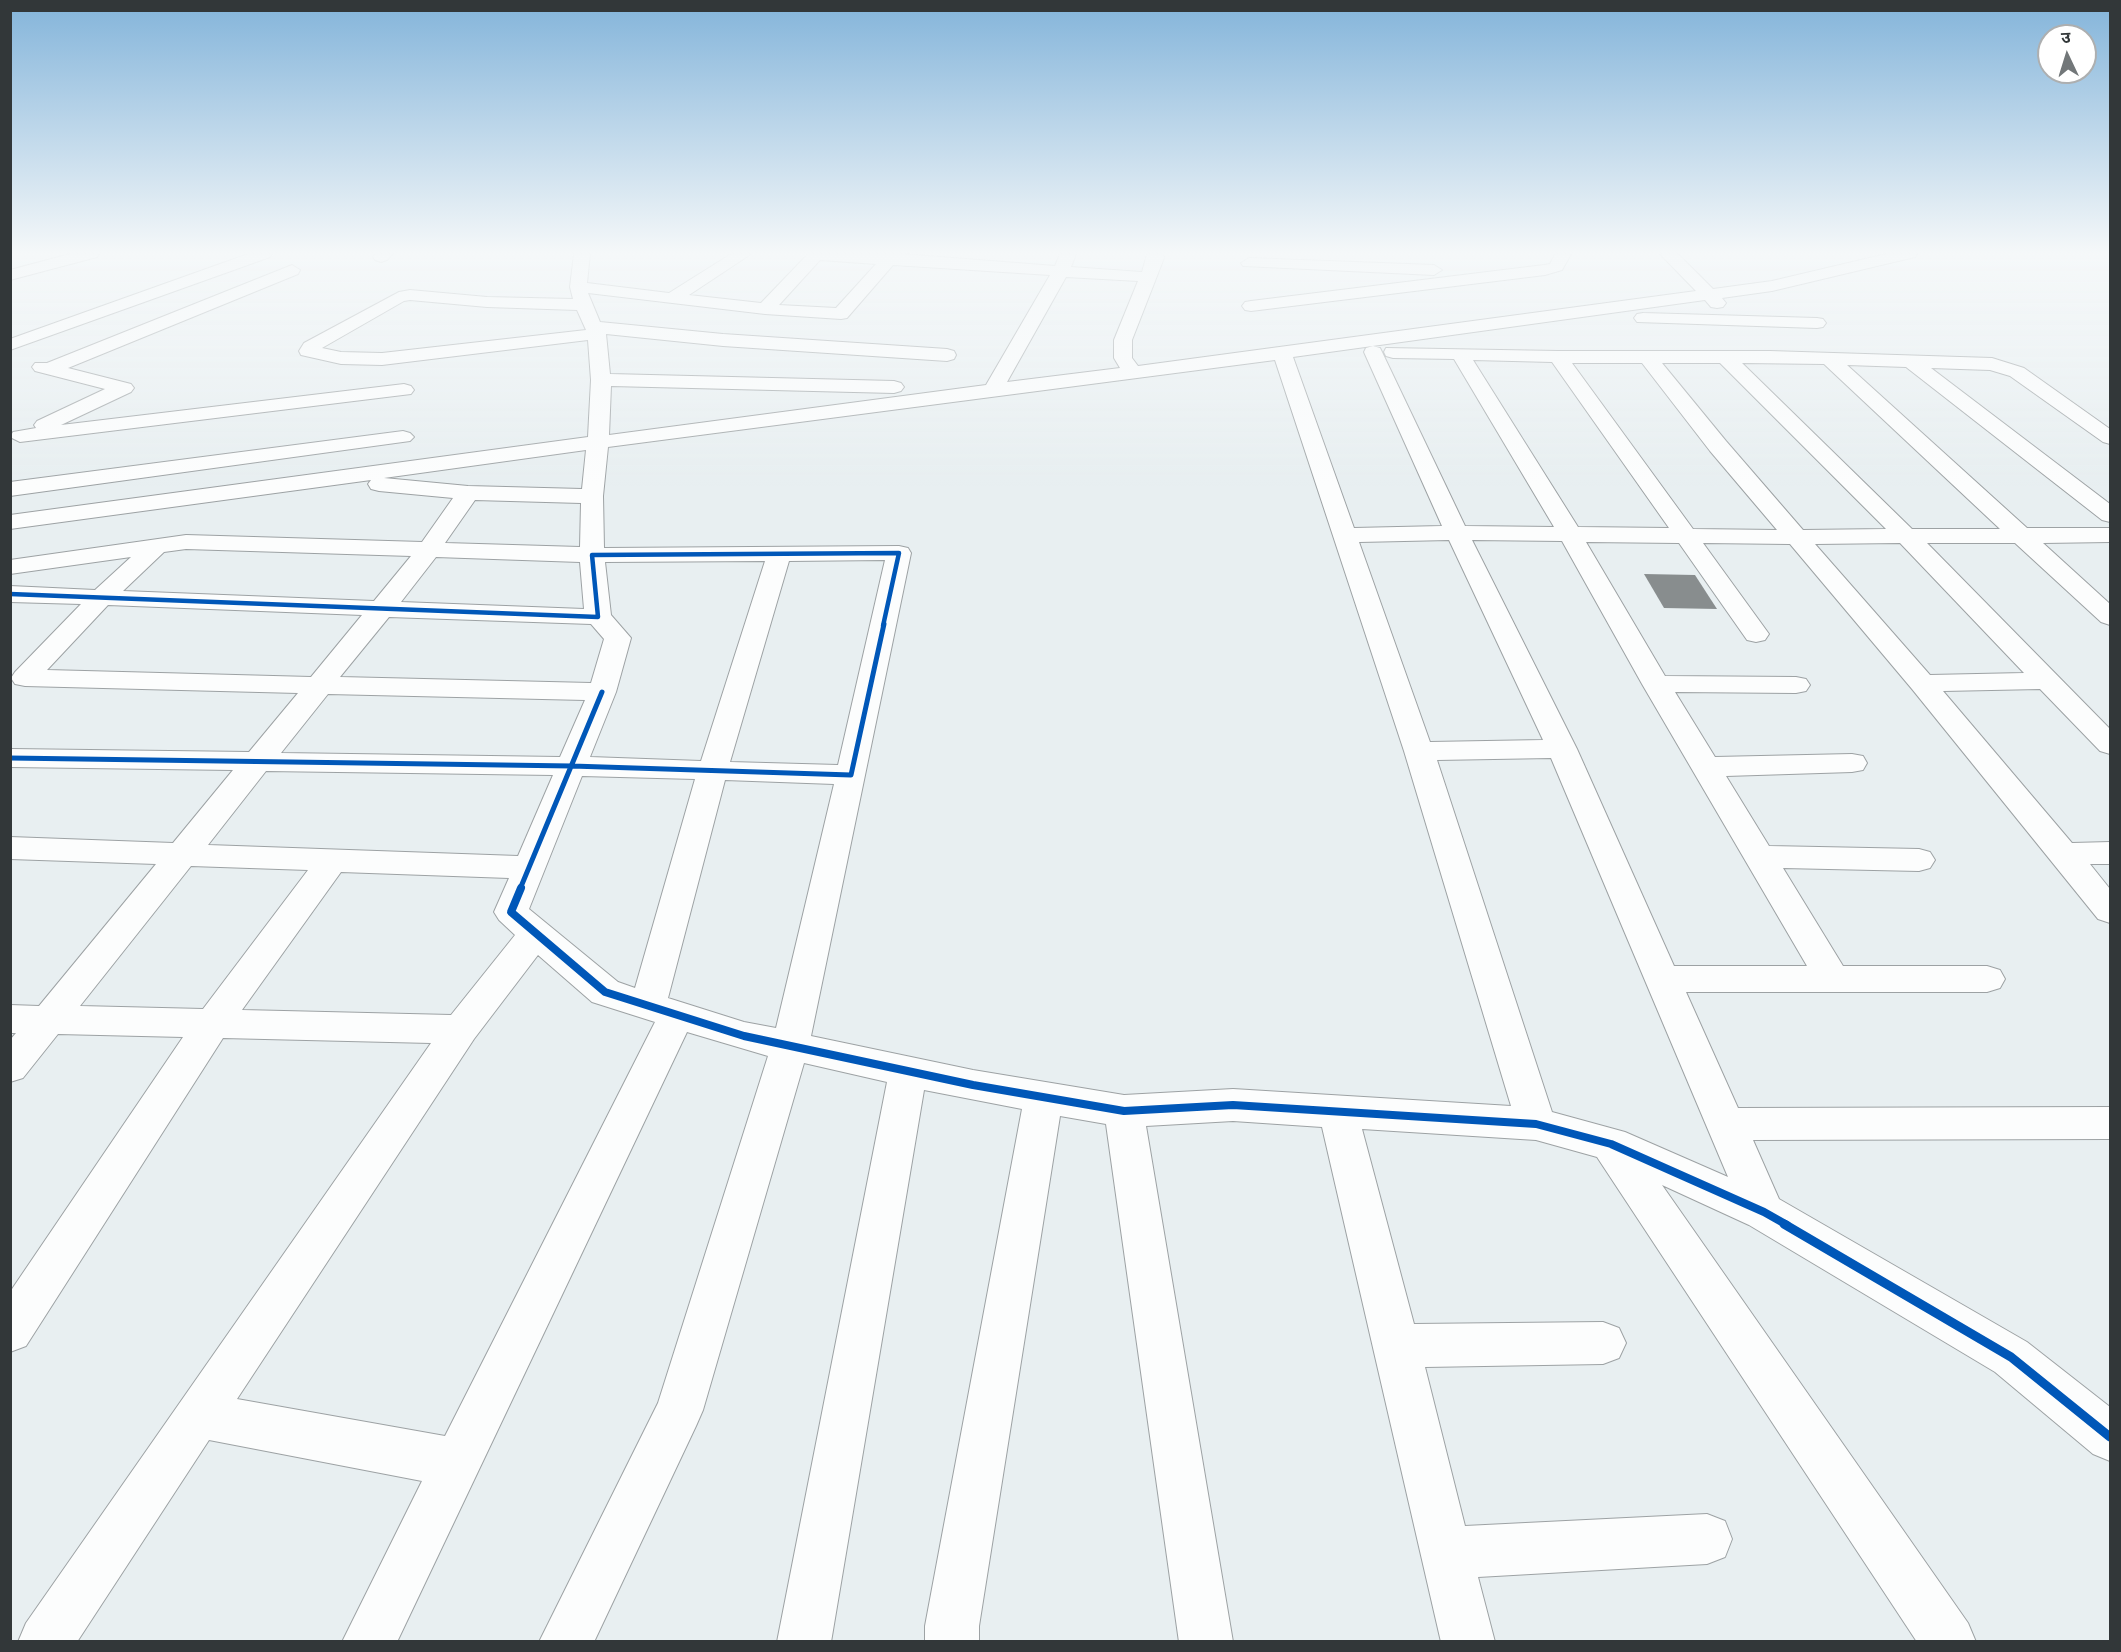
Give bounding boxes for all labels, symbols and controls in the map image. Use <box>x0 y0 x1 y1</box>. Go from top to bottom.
north arrow <box>2037 24 2097 84</box>
text: उ <box>2061 28 2071 47</box>

